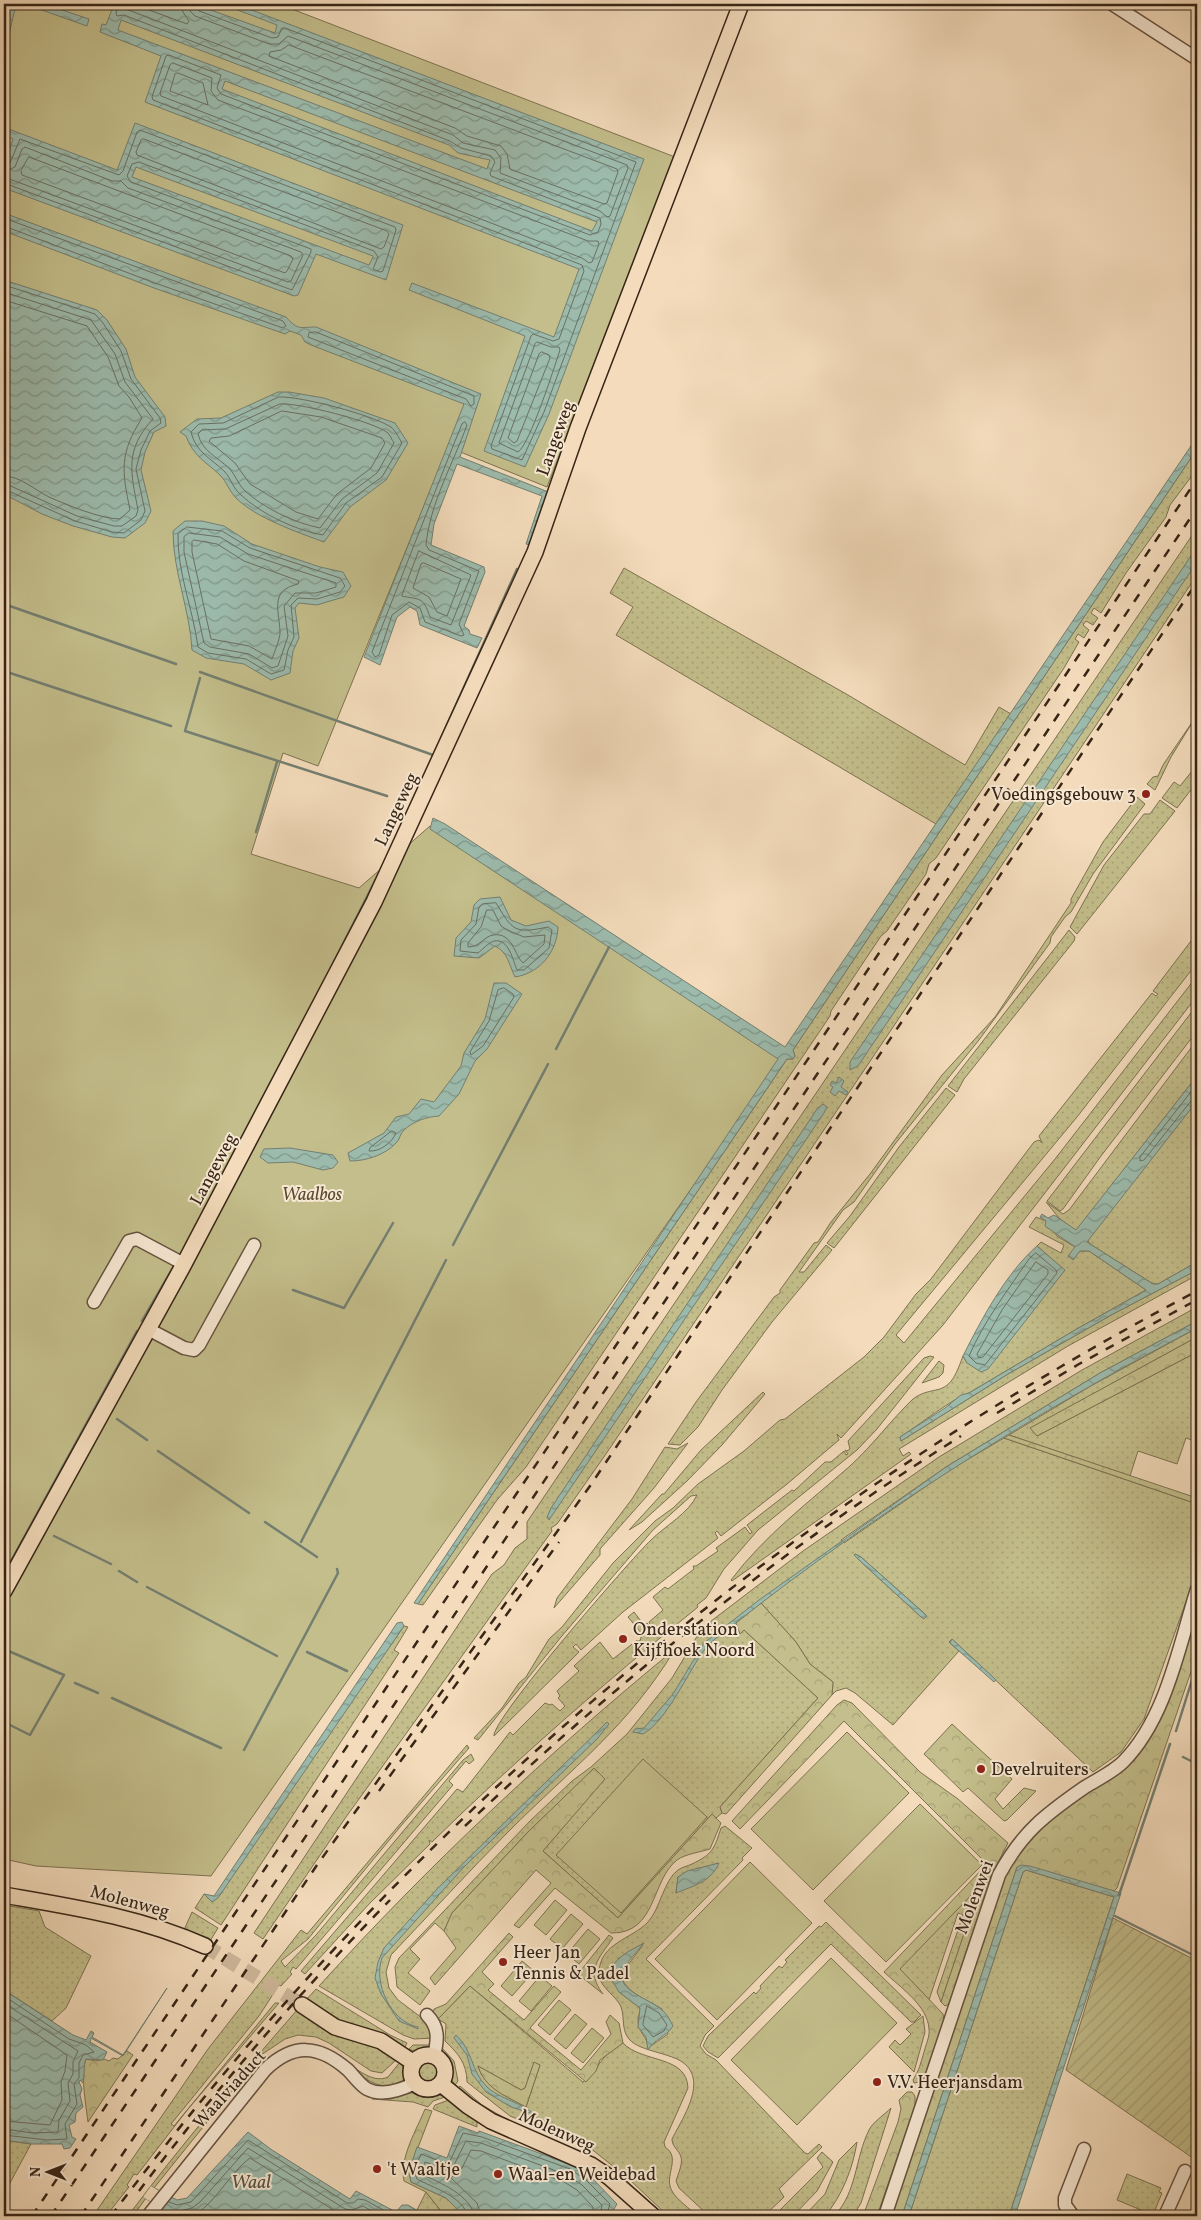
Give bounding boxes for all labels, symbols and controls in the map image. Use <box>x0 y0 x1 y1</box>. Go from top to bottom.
street label: Langeweg <box>531 397 582 480</box>
street label: Langeweg <box>369 769 425 851</box>
place label: Voedingsgebouw 3 <box>991 783 1136 808</box>
marker: Voedingsgebouw 3 <box>1140 788 1152 800</box>
street label: Langeweg <box>185 1129 244 1210</box>
park label: Waalbos <box>282 1183 343 1208</box>
place label: Onderstation Kijfhoek Noord <box>633 1618 755 1664</box>
marker: Onderstation Kijfhoek Noord <box>617 1633 629 1645</box>
place label: Develruiters <box>991 1758 1089 1783</box>
marker: Develruiters <box>975 1763 987 1775</box>
street label: Molenwei <box>950 1857 1001 1938</box>
street label: Molenweg <box>87 1880 172 1925</box>
place label: Heer Jan Tennis & Padel <box>513 1941 629 1987</box>
marker: Heer Jan Tennis & Padel <box>497 1956 509 1968</box>
street label: Waalviaduct <box>188 2045 272 2135</box>
place label: V.V. Heerjansdam <box>887 2071 1023 2096</box>
marker: V.V. Heerjansdam <box>871 2076 883 2088</box>
street label: Molenweg <box>514 2103 599 2159</box>
north arrow <box>22 2148 72 2198</box>
place label: 't Waaltje <box>387 2158 460 2183</box>
marker: 't Waaltje <box>371 2163 383 2175</box>
place label: Waal-en Weidebad <box>508 2163 656 2188</box>
text: N <box>27 2167 46 2177</box>
marker: Waal-en Weidebad <box>492 2168 504 2180</box>
water label: Waal <box>231 2170 271 2196</box>

